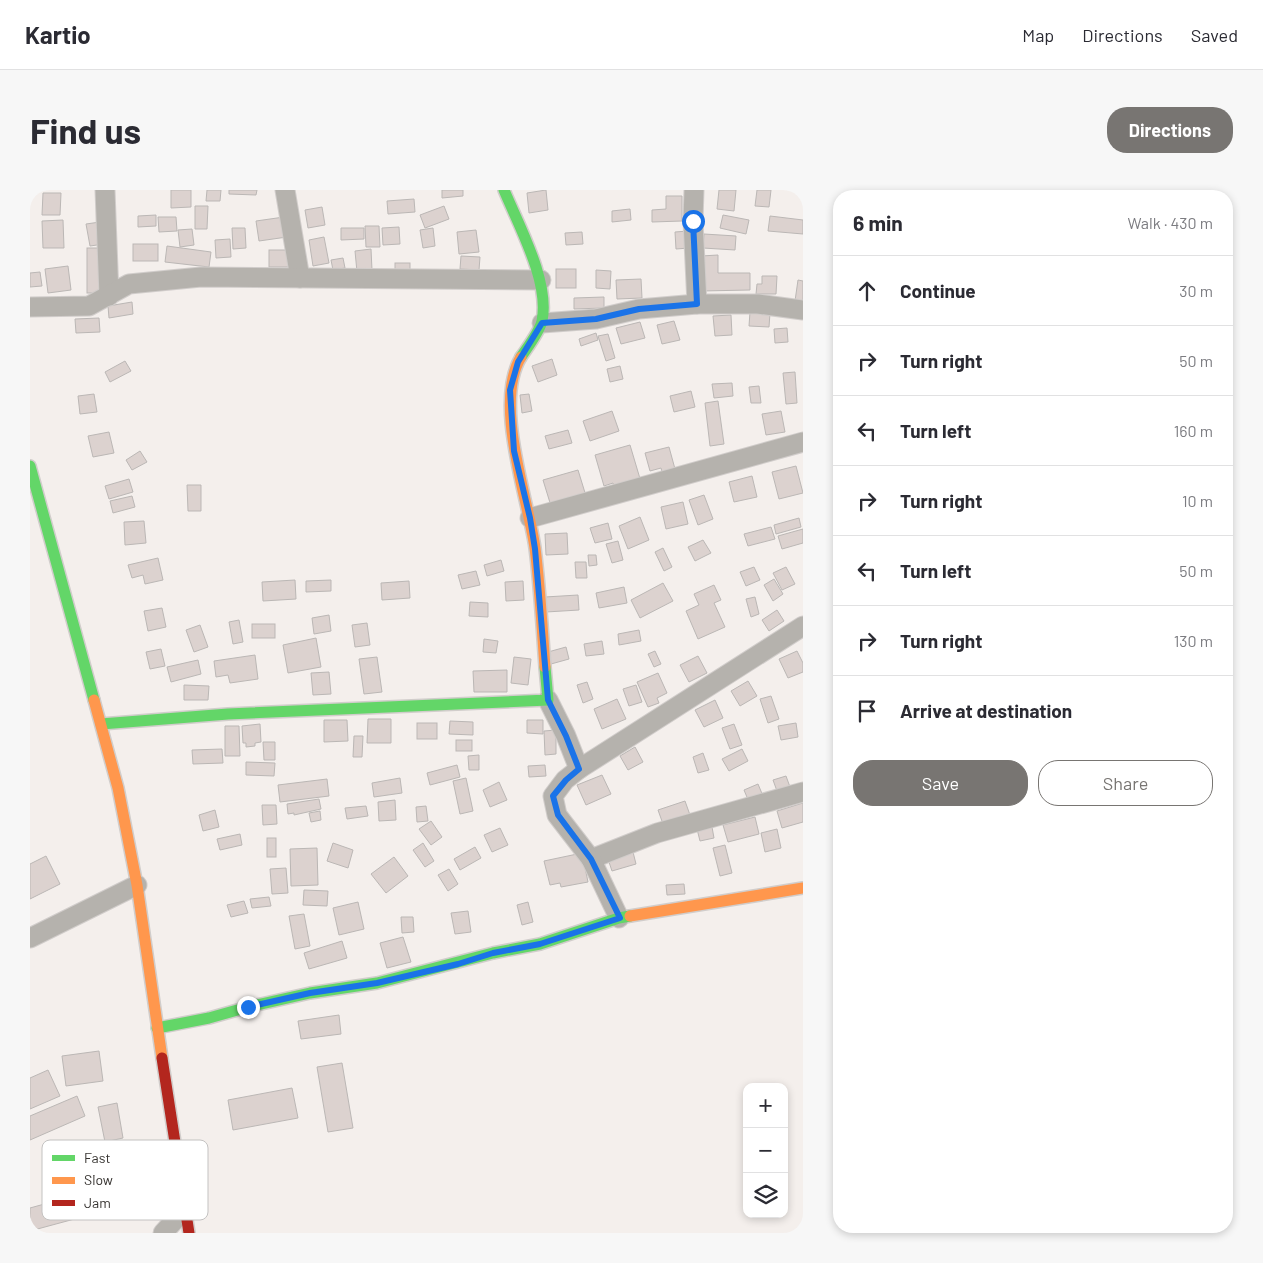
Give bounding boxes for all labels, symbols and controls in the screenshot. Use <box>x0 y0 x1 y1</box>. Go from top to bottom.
text: Kartio <box>25 20 91 49</box>
text: Map <box>1022 24 1054 46</box>
text: Directions <box>1082 24 1163 46</box>
text: Saved <box>1191 24 1238 46</box>
button: Directions <box>1107 107 1233 153</box>
text: Find us <box>30 109 141 151</box>
route start <box>682 210 705 233</box>
text: 6 min <box>853 210 903 235</box>
text: Walk · 430 m <box>1128 213 1213 232</box>
icon: ahead <box>853 277 881 305</box>
text: Continue <box>900 279 976 302</box>
text: 30 m <box>1179 281 1213 300</box>
icon: right <box>853 347 881 375</box>
text: Turn right <box>900 349 982 372</box>
text: 50 m <box>1179 351 1213 370</box>
icon: left <box>853 417 881 445</box>
text: Turn left <box>900 419 971 442</box>
text: 160 m <box>1174 421 1213 440</box>
icon: right <box>853 487 881 515</box>
text: Turn right <box>900 489 982 512</box>
text: 10 m <box>1182 491 1213 510</box>
icon: left <box>853 557 881 585</box>
text: Turn left <box>900 559 971 582</box>
text: 50 m <box>1179 561 1213 580</box>
icon: right <box>853 627 881 655</box>
text: Turn right <box>900 629 982 652</box>
text: 130 m <box>1174 631 1213 650</box>
icon: arrive <box>853 697 881 725</box>
text: Arrive at destination <box>900 699 1072 722</box>
button: Save <box>853 760 1028 806</box>
button: Share <box>1038 760 1213 806</box>
route end <box>237 996 260 1019</box>
map controls <box>743 1083 788 1218</box>
button: + <box>743 1083 788 1128</box>
button: − <box>743 1128 788 1173</box>
legend <box>42 1140 208 1220</box>
text: Fast <box>84 1149 110 1166</box>
text: Slow <box>84 1171 113 1188</box>
button: layers <box>743 1173 788 1218</box>
text: Jam <box>84 1194 111 1211</box>

